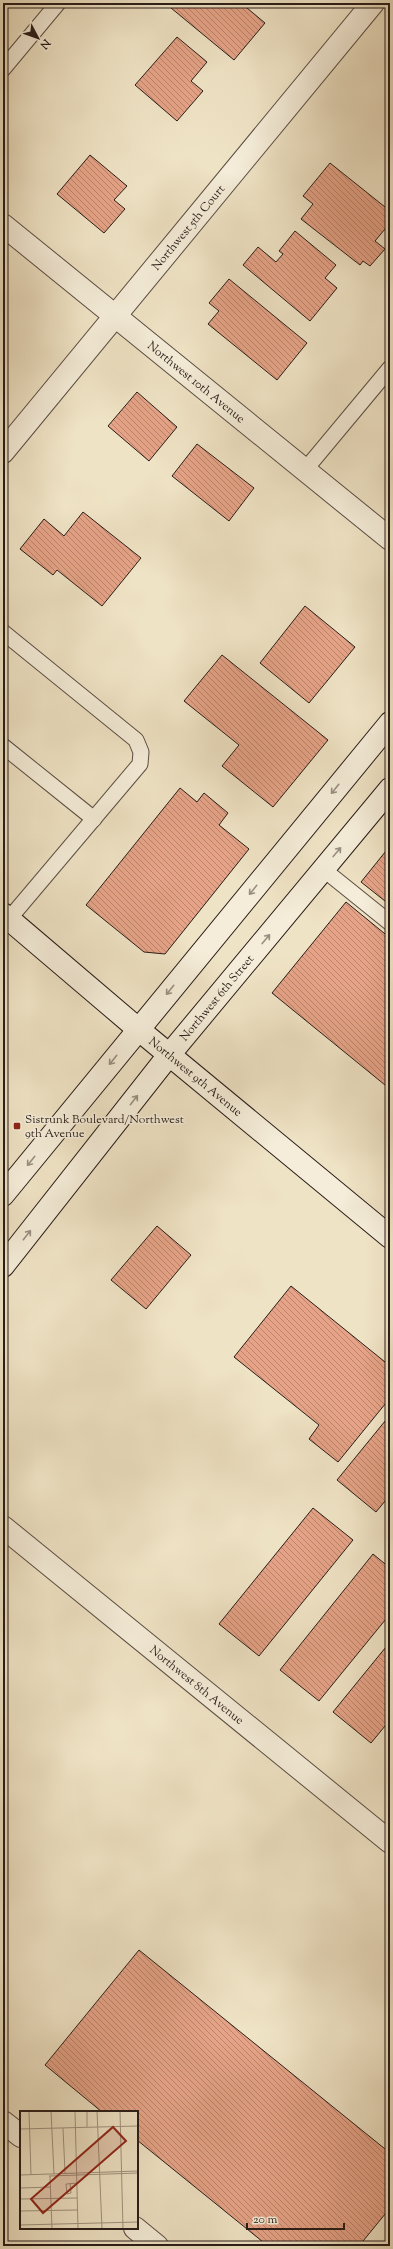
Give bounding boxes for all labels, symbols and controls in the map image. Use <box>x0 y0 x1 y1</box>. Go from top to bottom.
north arrow <box>18 18 58 58</box>
text: N <box>36 35 54 53</box>
street label: Northwest 5th Court <box>148 181 230 275</box>
street label: Northwest 10th Avenue <box>143 337 249 428</box>
one-way arrow <box>331 784 340 795</box>
one-way arrow <box>333 847 342 857</box>
one-way arrow <box>249 884 257 895</box>
one-way arrow <box>261 934 270 944</box>
street label: Northwest 6th Street <box>176 951 259 1046</box>
one-way arrow <box>166 985 175 996</box>
street label: Northwest 9th Avenue <box>144 1033 246 1122</box>
one-way arrow <box>109 1054 118 1065</box>
one-way arrow <box>129 1094 138 1105</box>
place label: Sistrunk Boulevard/Northwest 9th Avenue <box>25 1111 184 1143</box>
marker: Sistrunk Boulevard/Northwest 9th Avenue <box>12 1121 22 1131</box>
one-way arrow <box>27 1155 36 1166</box>
one-way arrow <box>23 1229 31 1240</box>
street label: Northwest 8th Avenue <box>145 1642 248 1730</box>
inset map <box>20 2111 138 2229</box>
scale bar <box>247 2205 344 2231</box>
text: 20 m <box>253 2211 278 2229</box>

